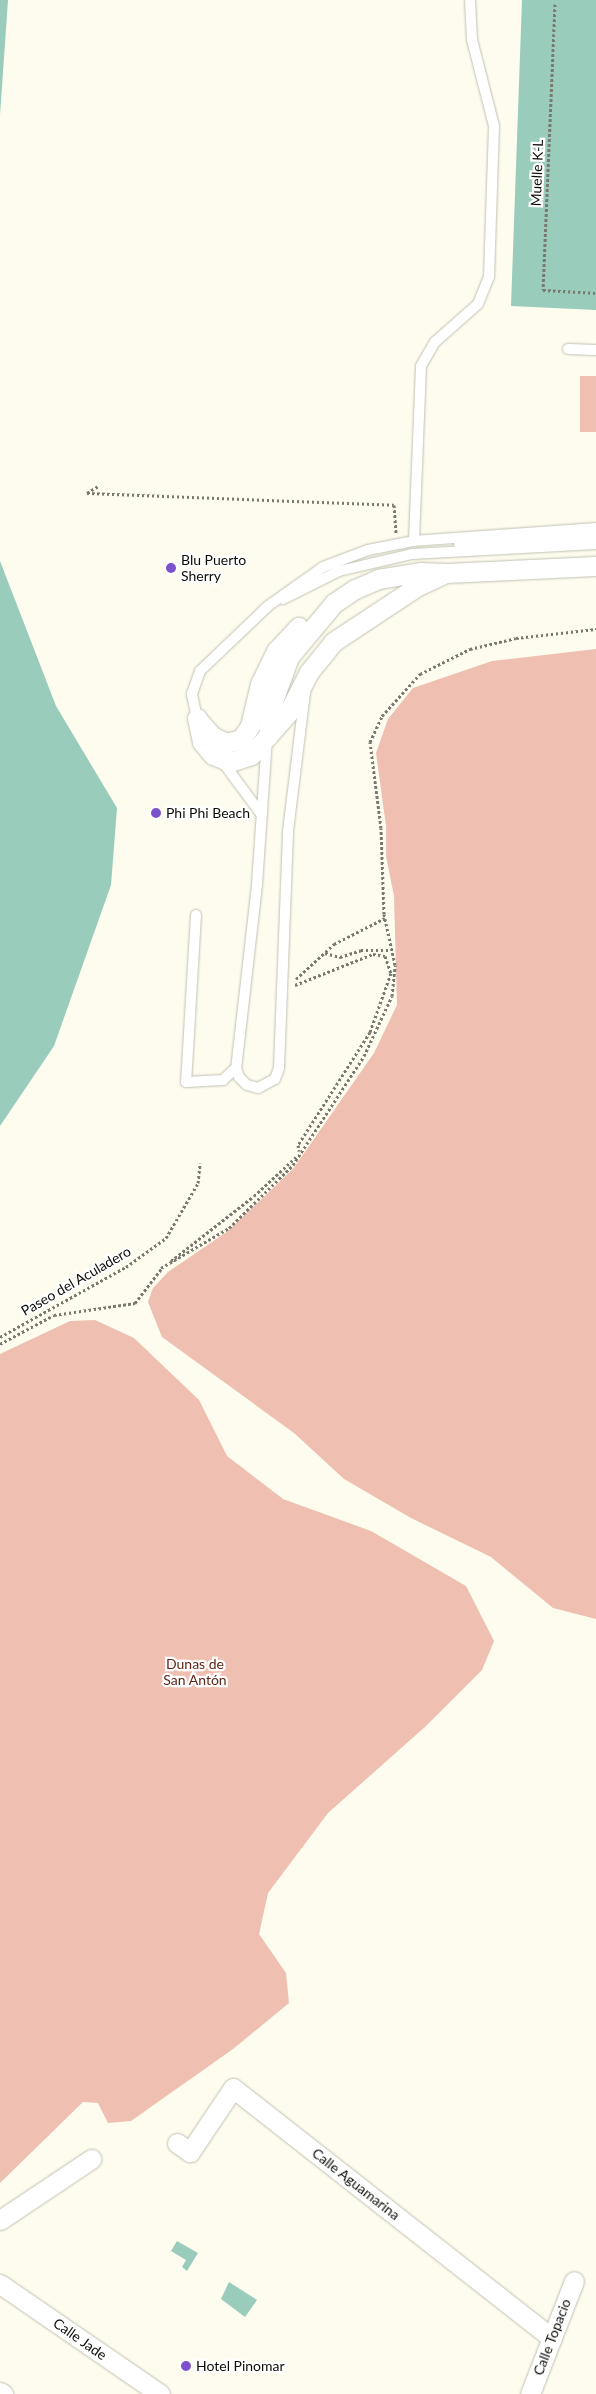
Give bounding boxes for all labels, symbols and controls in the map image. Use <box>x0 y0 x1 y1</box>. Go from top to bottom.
street label: Muelle K-L <box>527 139 547 207</box>
place label: Blu Puerto Sherry <box>181 552 246 584</box>
marker: Blu Puerto Sherry <box>165 562 177 574</box>
place label: Phi Phi Beach <box>166 805 250 821</box>
marker: Phi Phi Beach <box>150 807 162 819</box>
street label: Paseo del Aculadero <box>18 1243 134 1319</box>
park label: Dunas de San Antón <box>163 1656 227 1688</box>
street label: Calle Aguamarina <box>309 2144 403 2224</box>
street label: Calle Topacio <box>530 2296 574 2378</box>
street label: Calle Jade <box>50 2314 110 2364</box>
place label: Hotel Pinomar <box>196 2358 285 2374</box>
marker: Hotel Pinomar <box>180 2360 192 2372</box>

